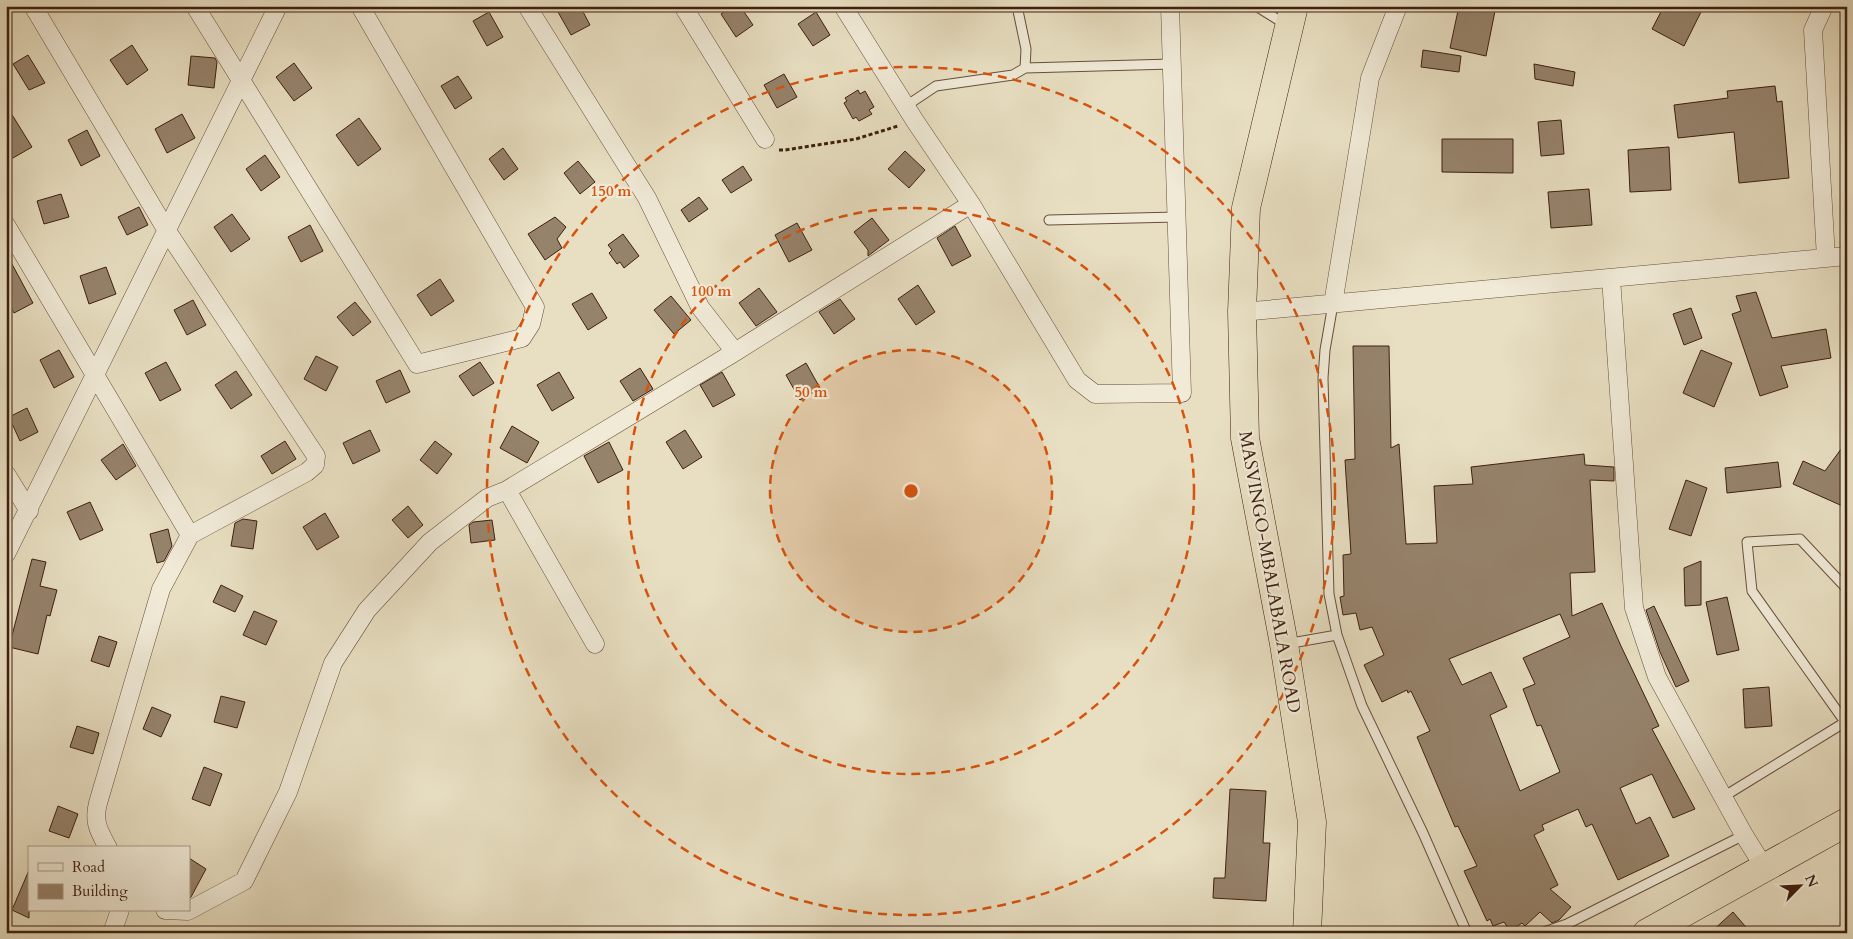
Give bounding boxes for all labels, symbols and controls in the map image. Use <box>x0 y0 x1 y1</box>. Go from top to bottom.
text: 150 m <box>591 181 632 201</box>
text: 100 m <box>691 281 732 301</box>
text: 50 m <box>794 382 828 402</box>
street label: MASVINGO-MBALABALA ROAD <box>1232 429 1307 715</box>
centre of rings <box>902 482 920 500</box>
legend <box>28 846 190 912</box>
text: Road <box>72 857 105 877</box>
north arrow <box>1776 862 1826 912</box>
text: N <box>1800 871 1823 890</box>
text: Building <box>72 881 128 901</box>

